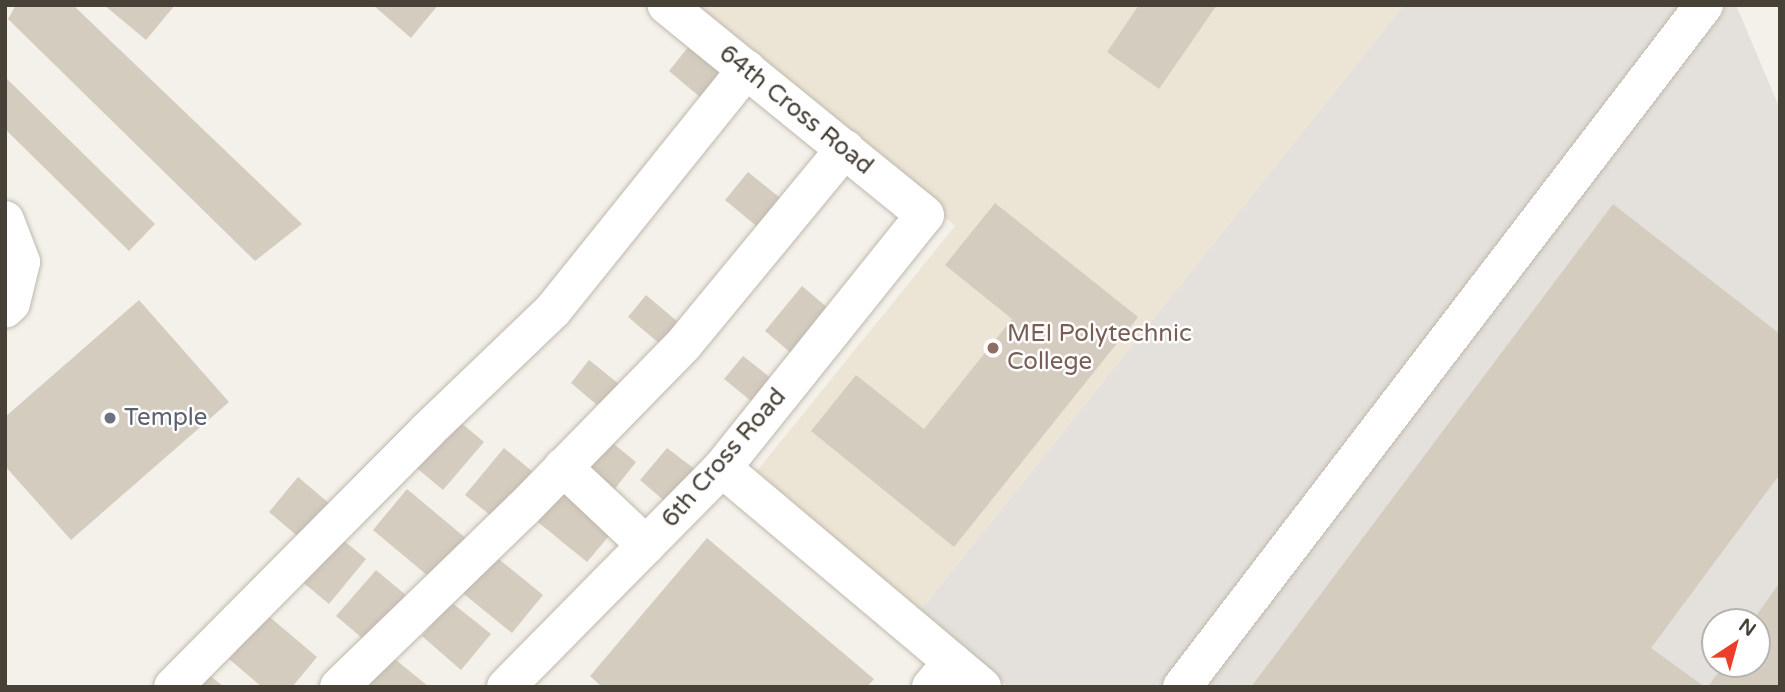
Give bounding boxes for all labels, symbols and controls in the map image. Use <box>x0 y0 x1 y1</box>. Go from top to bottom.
street label: 64th Cross Road <box>713 39 879 181</box>
place label: MEI Polytechnic College <box>1007 320 1192 376</box>
marker: MEI Polytechnic College <box>985 340 1001 356</box>
street label: 6th Cross Road <box>656 383 792 533</box>
place label: Temple <box>124 404 207 432</box>
marker: Temple <box>102 410 118 426</box>
north arrow <box>1701 608 1771 678</box>
text: N <box>1735 614 1760 641</box>

